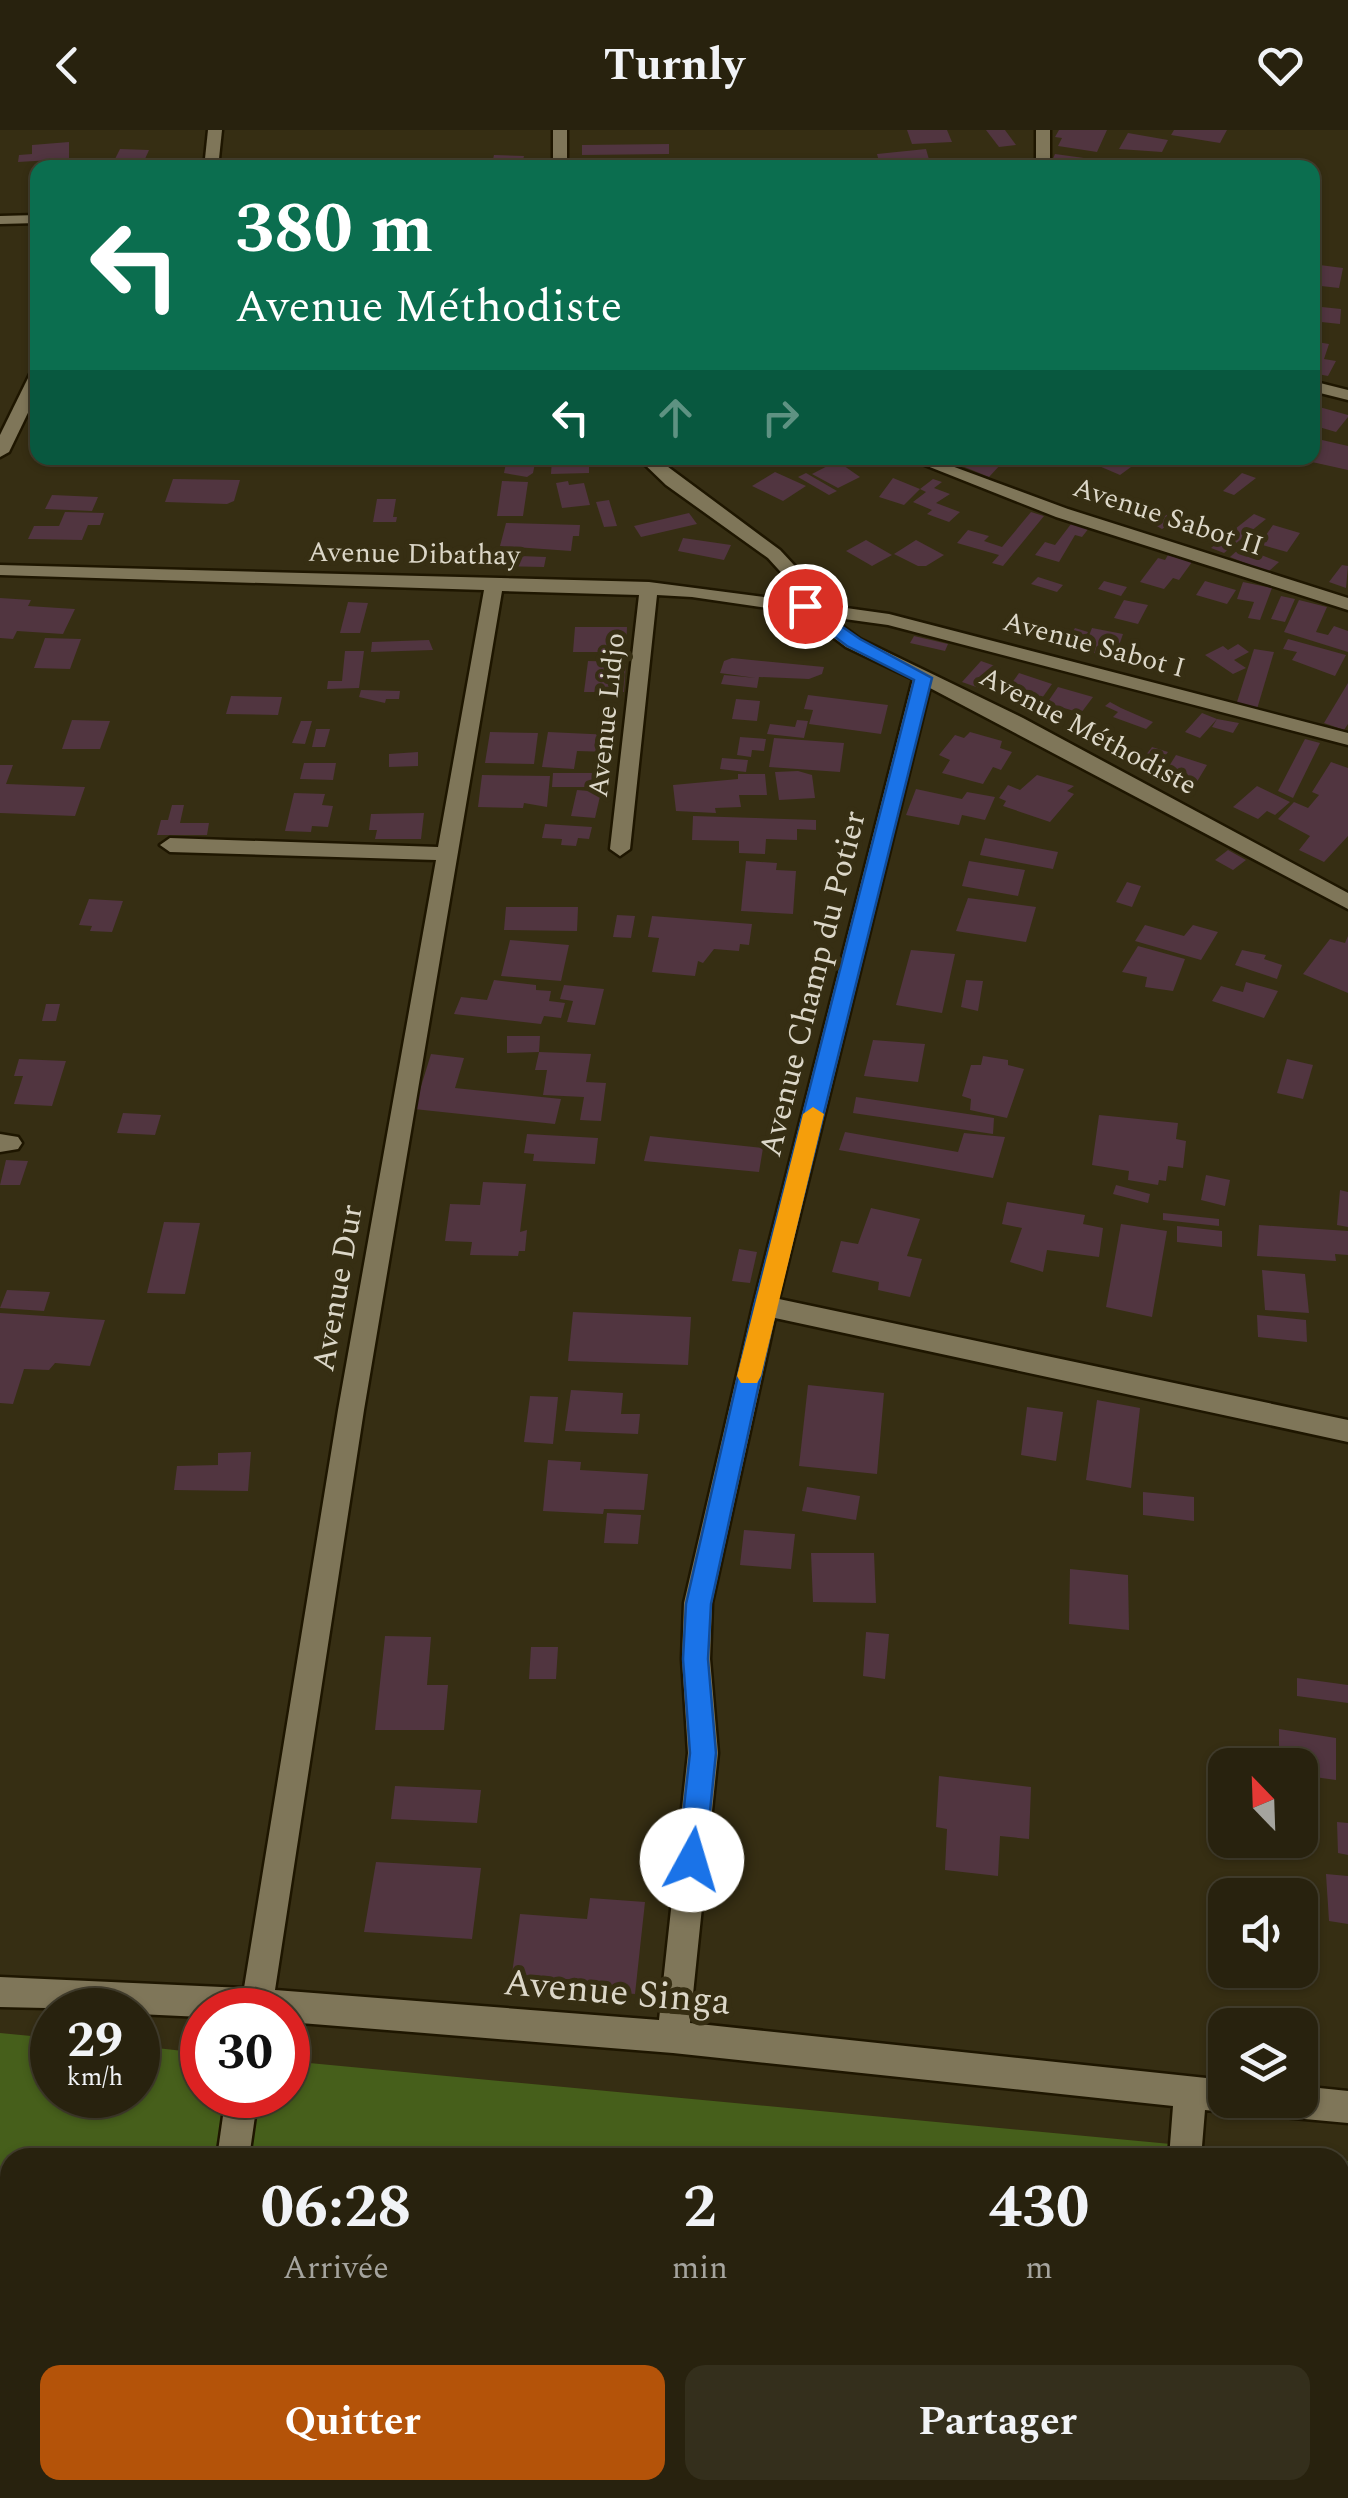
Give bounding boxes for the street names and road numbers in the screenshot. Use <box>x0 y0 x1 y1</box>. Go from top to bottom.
street label: Avenue Sabot II <box>1067 466 1269 568</box>
street label: Avenue Dibathay <box>307 531 522 577</box>
street label: Avenue Sabot I <box>998 600 1190 690</box>
street label: Avenue Lidjo <box>577 630 637 800</box>
street label: Avenue Méthodiste <box>972 655 1204 807</box>
street label: Avenue Champ du Potier <box>746 806 880 1162</box>
street label: Avenue Dur <box>299 1200 377 1376</box>
street label: Avenue Singa <box>501 1954 733 2032</box>

